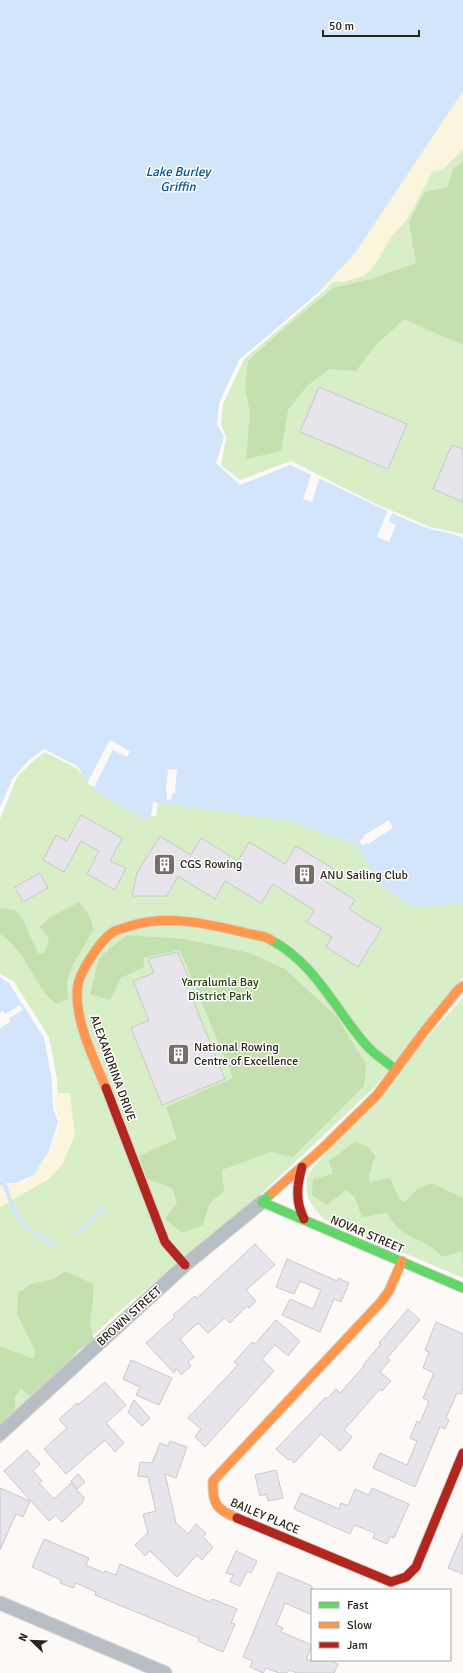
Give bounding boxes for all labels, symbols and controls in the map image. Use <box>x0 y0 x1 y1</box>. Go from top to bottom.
scale bar <box>323 12 419 38</box>
text: 50 m <box>329 19 354 34</box>
water label: Lake Burley Griffin <box>146 164 212 195</box>
building icon: CGS Rowing <box>151 851 177 877</box>
place label: CGS Rowing <box>180 857 242 872</box>
building icon: ANU Sailing Club <box>291 862 317 888</box>
place label: ANU Sailing Club <box>320 868 408 883</box>
park label: Yarralumla Bay District Park <box>182 975 259 1004</box>
street label: ALEXANDRINA DRIVE <box>86 1013 139 1123</box>
place label: National Rowing Centre of Excellence <box>194 1040 298 1069</box>
building icon: National Rowing Centre of Excellence <box>165 1041 191 1067</box>
street label: NOVAR STREET <box>328 1212 406 1257</box>
street label: BROWN STREET <box>94 1283 165 1349</box>
street label: BAILEY PLACE <box>228 1495 302 1538</box>
legend <box>311 1589 451 1661</box>
text: Fast <box>347 1598 368 1613</box>
text: Slow <box>347 1618 372 1633</box>
north arrow <box>12 1621 52 1661</box>
text: N <box>16 1631 31 1643</box>
text: Jam <box>347 1638 368 1653</box>

